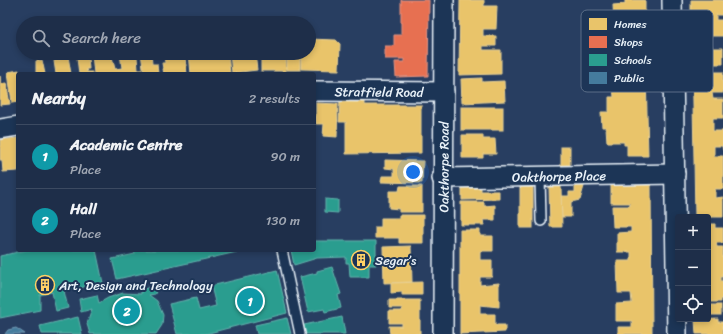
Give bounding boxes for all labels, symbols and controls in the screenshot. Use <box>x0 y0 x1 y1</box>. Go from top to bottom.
legend <box>581 10 713 92</box>
text: Homes <box>614 15 647 34</box>
search box <box>16 16 316 60</box>
text: Search here <box>62 25 141 51</box>
icon: search <box>30 27 52 49</box>
text: Shops <box>614 33 643 52</box>
text: Schools <box>614 51 652 70</box>
text: Public <box>614 69 645 88</box>
street label: Stratfield Road <box>334 80 425 104</box>
text: Nearby <box>32 83 86 113</box>
text: 2 results <box>249 87 300 110</box>
street label: Oakthorpe Road <box>432 120 456 212</box>
text: Academic Centre <box>70 132 183 158</box>
text: 1 <box>42 145 48 168</box>
text: 90 m <box>270 145 300 168</box>
text: Place <box>70 158 101 181</box>
your location <box>403 162 423 182</box>
street label: Oakthorpe Place <box>512 164 607 189</box>
text: Hall <box>70 196 97 222</box>
text: 2 <box>41 209 49 232</box>
text: 130 m <box>266 209 300 232</box>
map controls <box>675 214 711 322</box>
button: + <box>675 214 711 250</box>
text: Place <box>70 222 101 245</box>
building icon: Segar’s <box>350 249 372 271</box>
place label: Segar’s <box>375 249 417 272</box>
button: − <box>675 250 711 286</box>
building icon: Art, Design and Technology <box>34 274 56 296</box>
place label: Art, Design and Technology <box>58 274 213 297</box>
pin: 1 <box>237 286 263 316</box>
button: locate <box>675 286 711 322</box>
pin: 2 <box>114 296 140 326</box>

